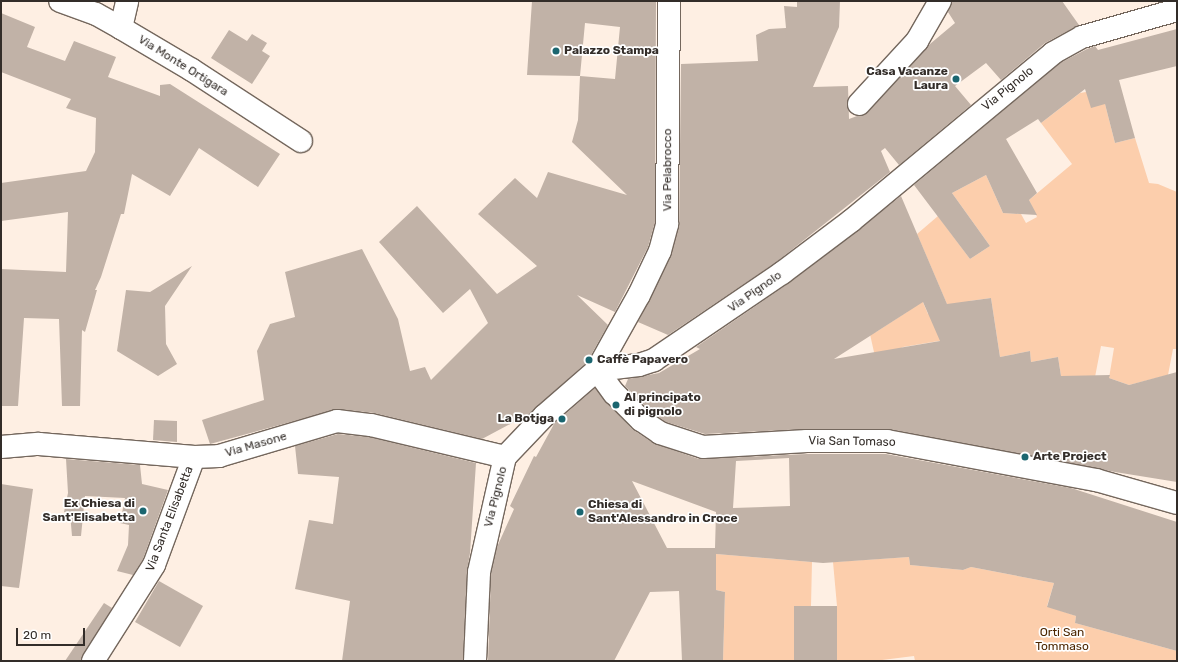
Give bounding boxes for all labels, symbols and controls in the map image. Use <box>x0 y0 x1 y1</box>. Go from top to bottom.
street label: Via Monte Ortigara <box>135 32 231 100</box>
place label: Palazzo Stampa <box>564 44 659 58</box>
marker: Palazzo Stampa <box>551 46 561 56</box>
street label: Via Pignolo <box>979 64 1037 114</box>
place label: Casa Vacanze Laura <box>866 65 948 93</box>
marker: Casa Vacanze Laura <box>951 74 961 84</box>
street label: Via Pelabrocco <box>661 129 675 211</box>
street label: Via Pignolo <box>725 268 785 316</box>
place label: Caffè Papavero <box>597 353 688 367</box>
marker: Caffè Papavero <box>584 355 594 365</box>
place label: Al principato di pignolo <box>624 391 701 419</box>
marker: Al principato di pignolo <box>611 400 621 410</box>
place label: La Botjga <box>498 412 554 426</box>
marker: La Botjga <box>557 414 567 424</box>
street label: Via Masone <box>224 429 288 461</box>
street label: Via San Tomaso <box>808 434 896 450</box>
place label: Arte Project <box>1033 450 1107 464</box>
marker: Arte Project <box>1020 452 1030 462</box>
street label: Via Santa Elisabetta <box>143 464 197 574</box>
street label: Via Pignolo <box>482 465 510 529</box>
place label: Ex Chiesa di Sant'Elisabetta <box>43 497 135 525</box>
place label: Chiesa di Sant'Alessandro in Croce <box>588 498 738 526</box>
marker: Ex Chiesa di Sant'Elisabetta <box>138 506 148 516</box>
marker: Chiesa di Sant'Alessandro in Croce <box>575 507 585 517</box>
scale bar <box>18 620 87 646</box>
park label: Orti San Tommaso <box>1035 626 1089 654</box>
text: 20 m <box>23 628 51 642</box>

